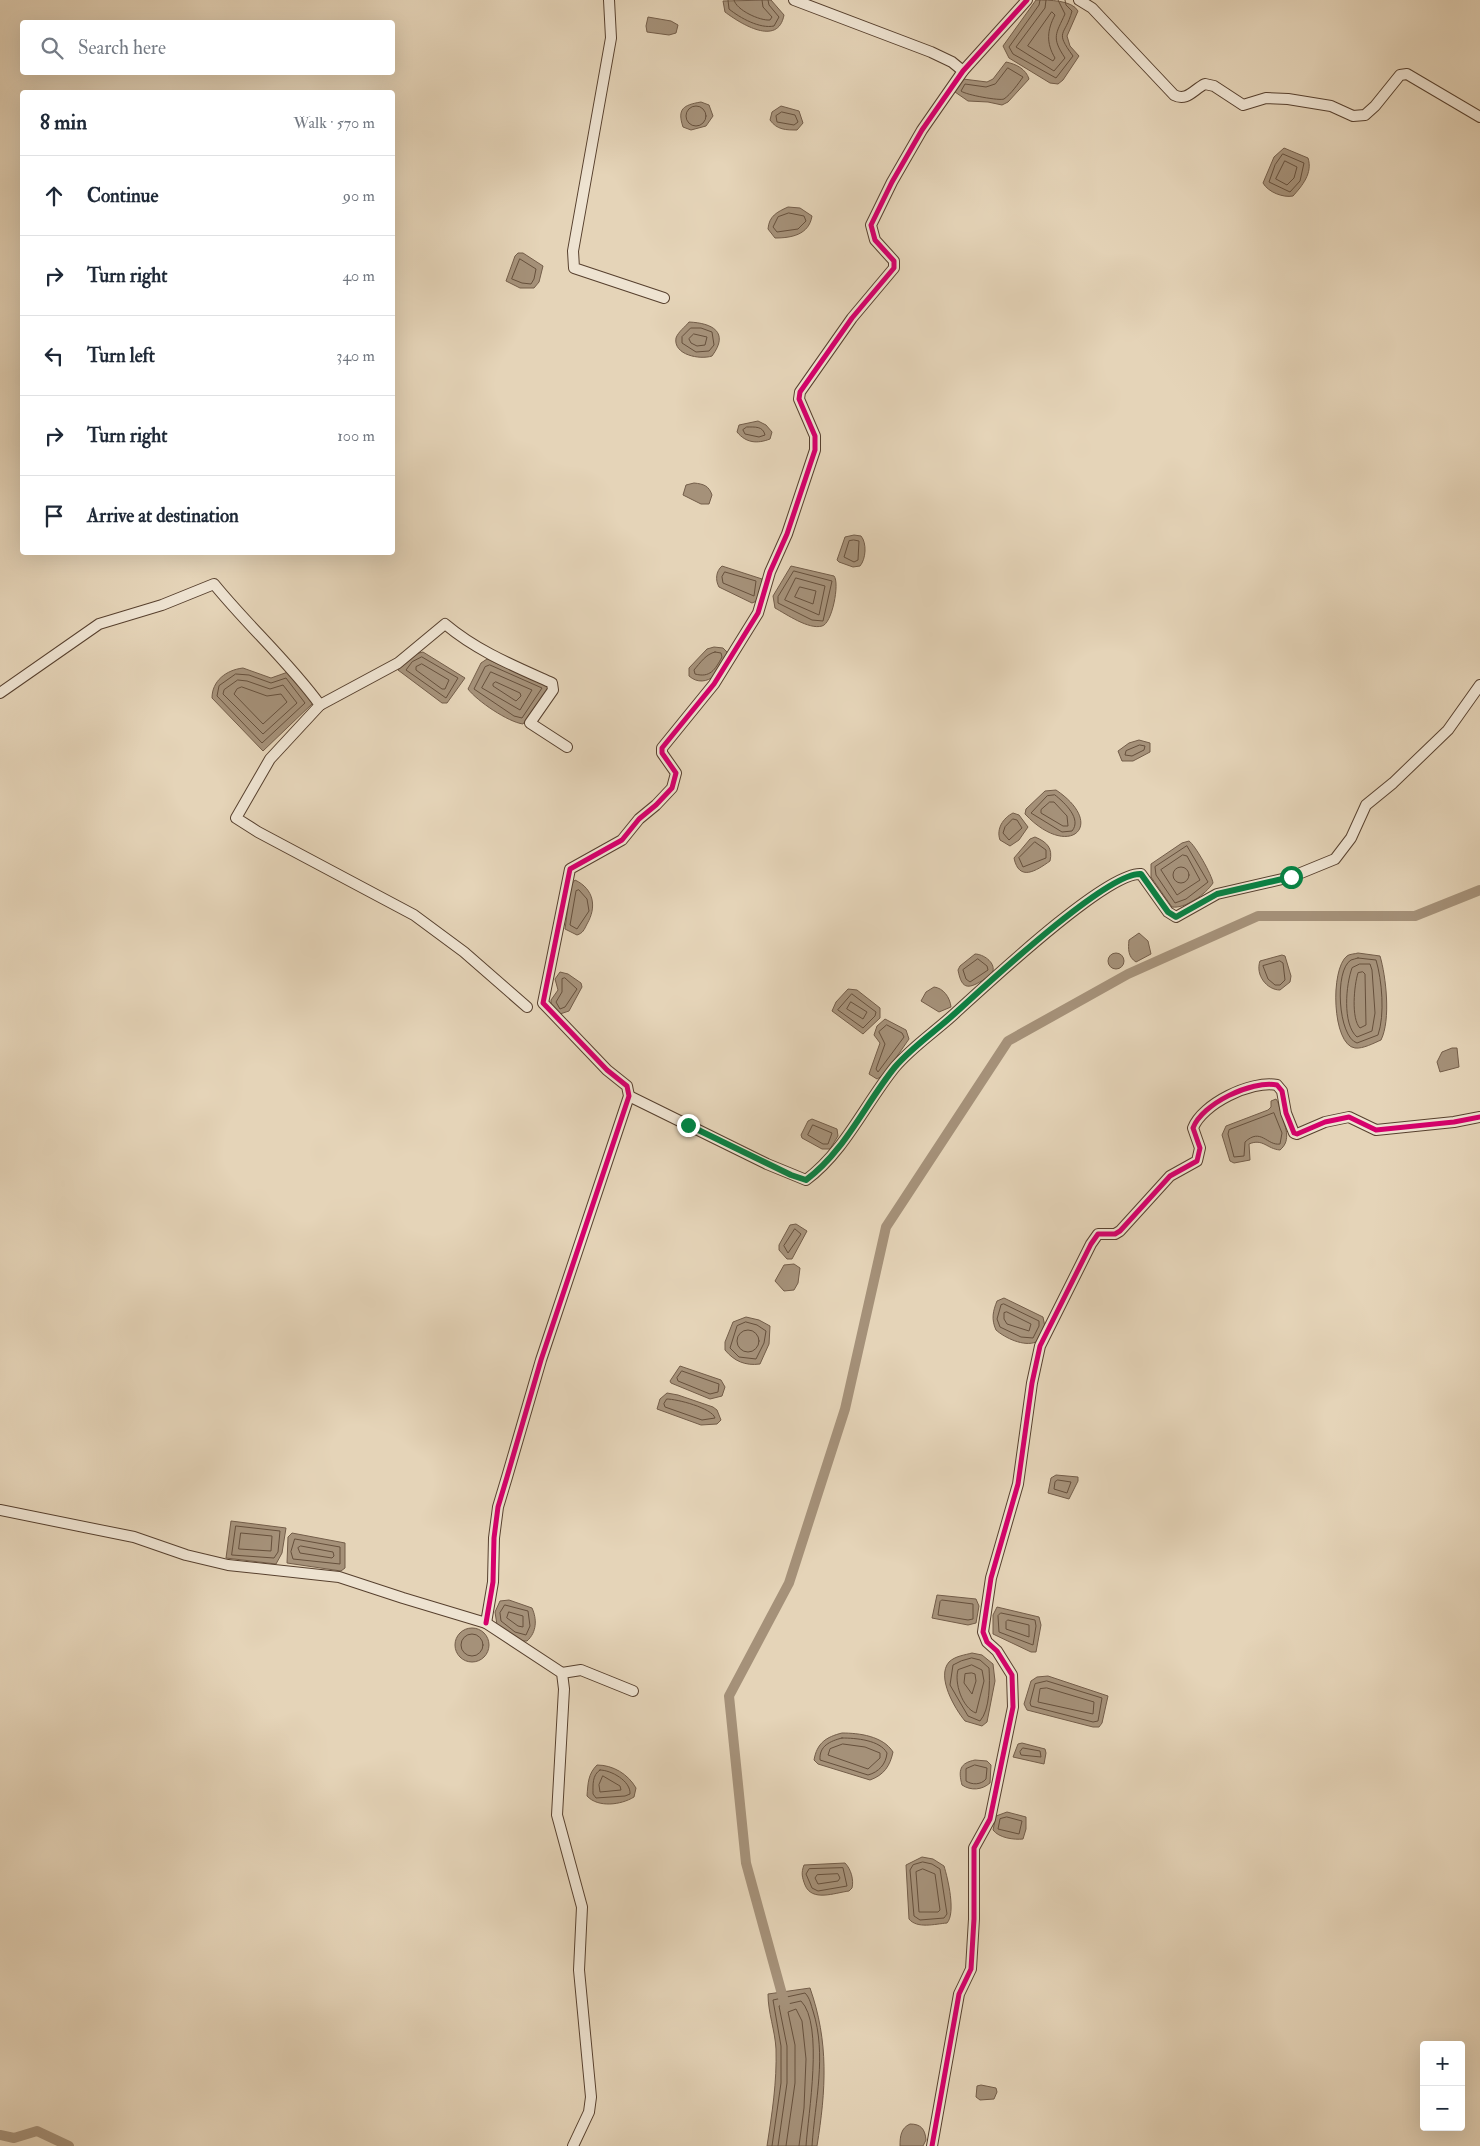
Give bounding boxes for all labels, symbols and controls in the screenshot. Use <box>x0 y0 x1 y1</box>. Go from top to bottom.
search box <box>20 20 395 75</box>
icon: search <box>38 34 66 62</box>
text: Search here <box>78 36 166 60</box>
text: 8 min <box>40 109 87 136</box>
text: Walk · 570 m <box>294 113 375 133</box>
icon: ahead <box>40 182 68 210</box>
text: Continue <box>87 184 158 208</box>
text: 90 m <box>343 186 375 206</box>
icon: right <box>40 262 68 290</box>
text: Turn right <box>87 264 167 288</box>
text: 40 m <box>342 266 375 286</box>
icon: left <box>40 342 68 370</box>
text: Turn left <box>87 344 155 368</box>
text: 340 m <box>336 346 375 366</box>
icon: right <box>40 422 68 450</box>
text: Turn right <box>87 424 167 448</box>
text: 100 m <box>337 426 375 446</box>
icon: arrive <box>40 502 68 530</box>
text: Arrive at destination <box>87 504 239 528</box>
route start <box>1280 866 1303 889</box>
route end <box>677 1114 700 1137</box>
map controls <box>1420 2041 1465 2131</box>
button: + <box>1420 2041 1465 2086</box>
button: − <box>1420 2086 1465 2131</box>

